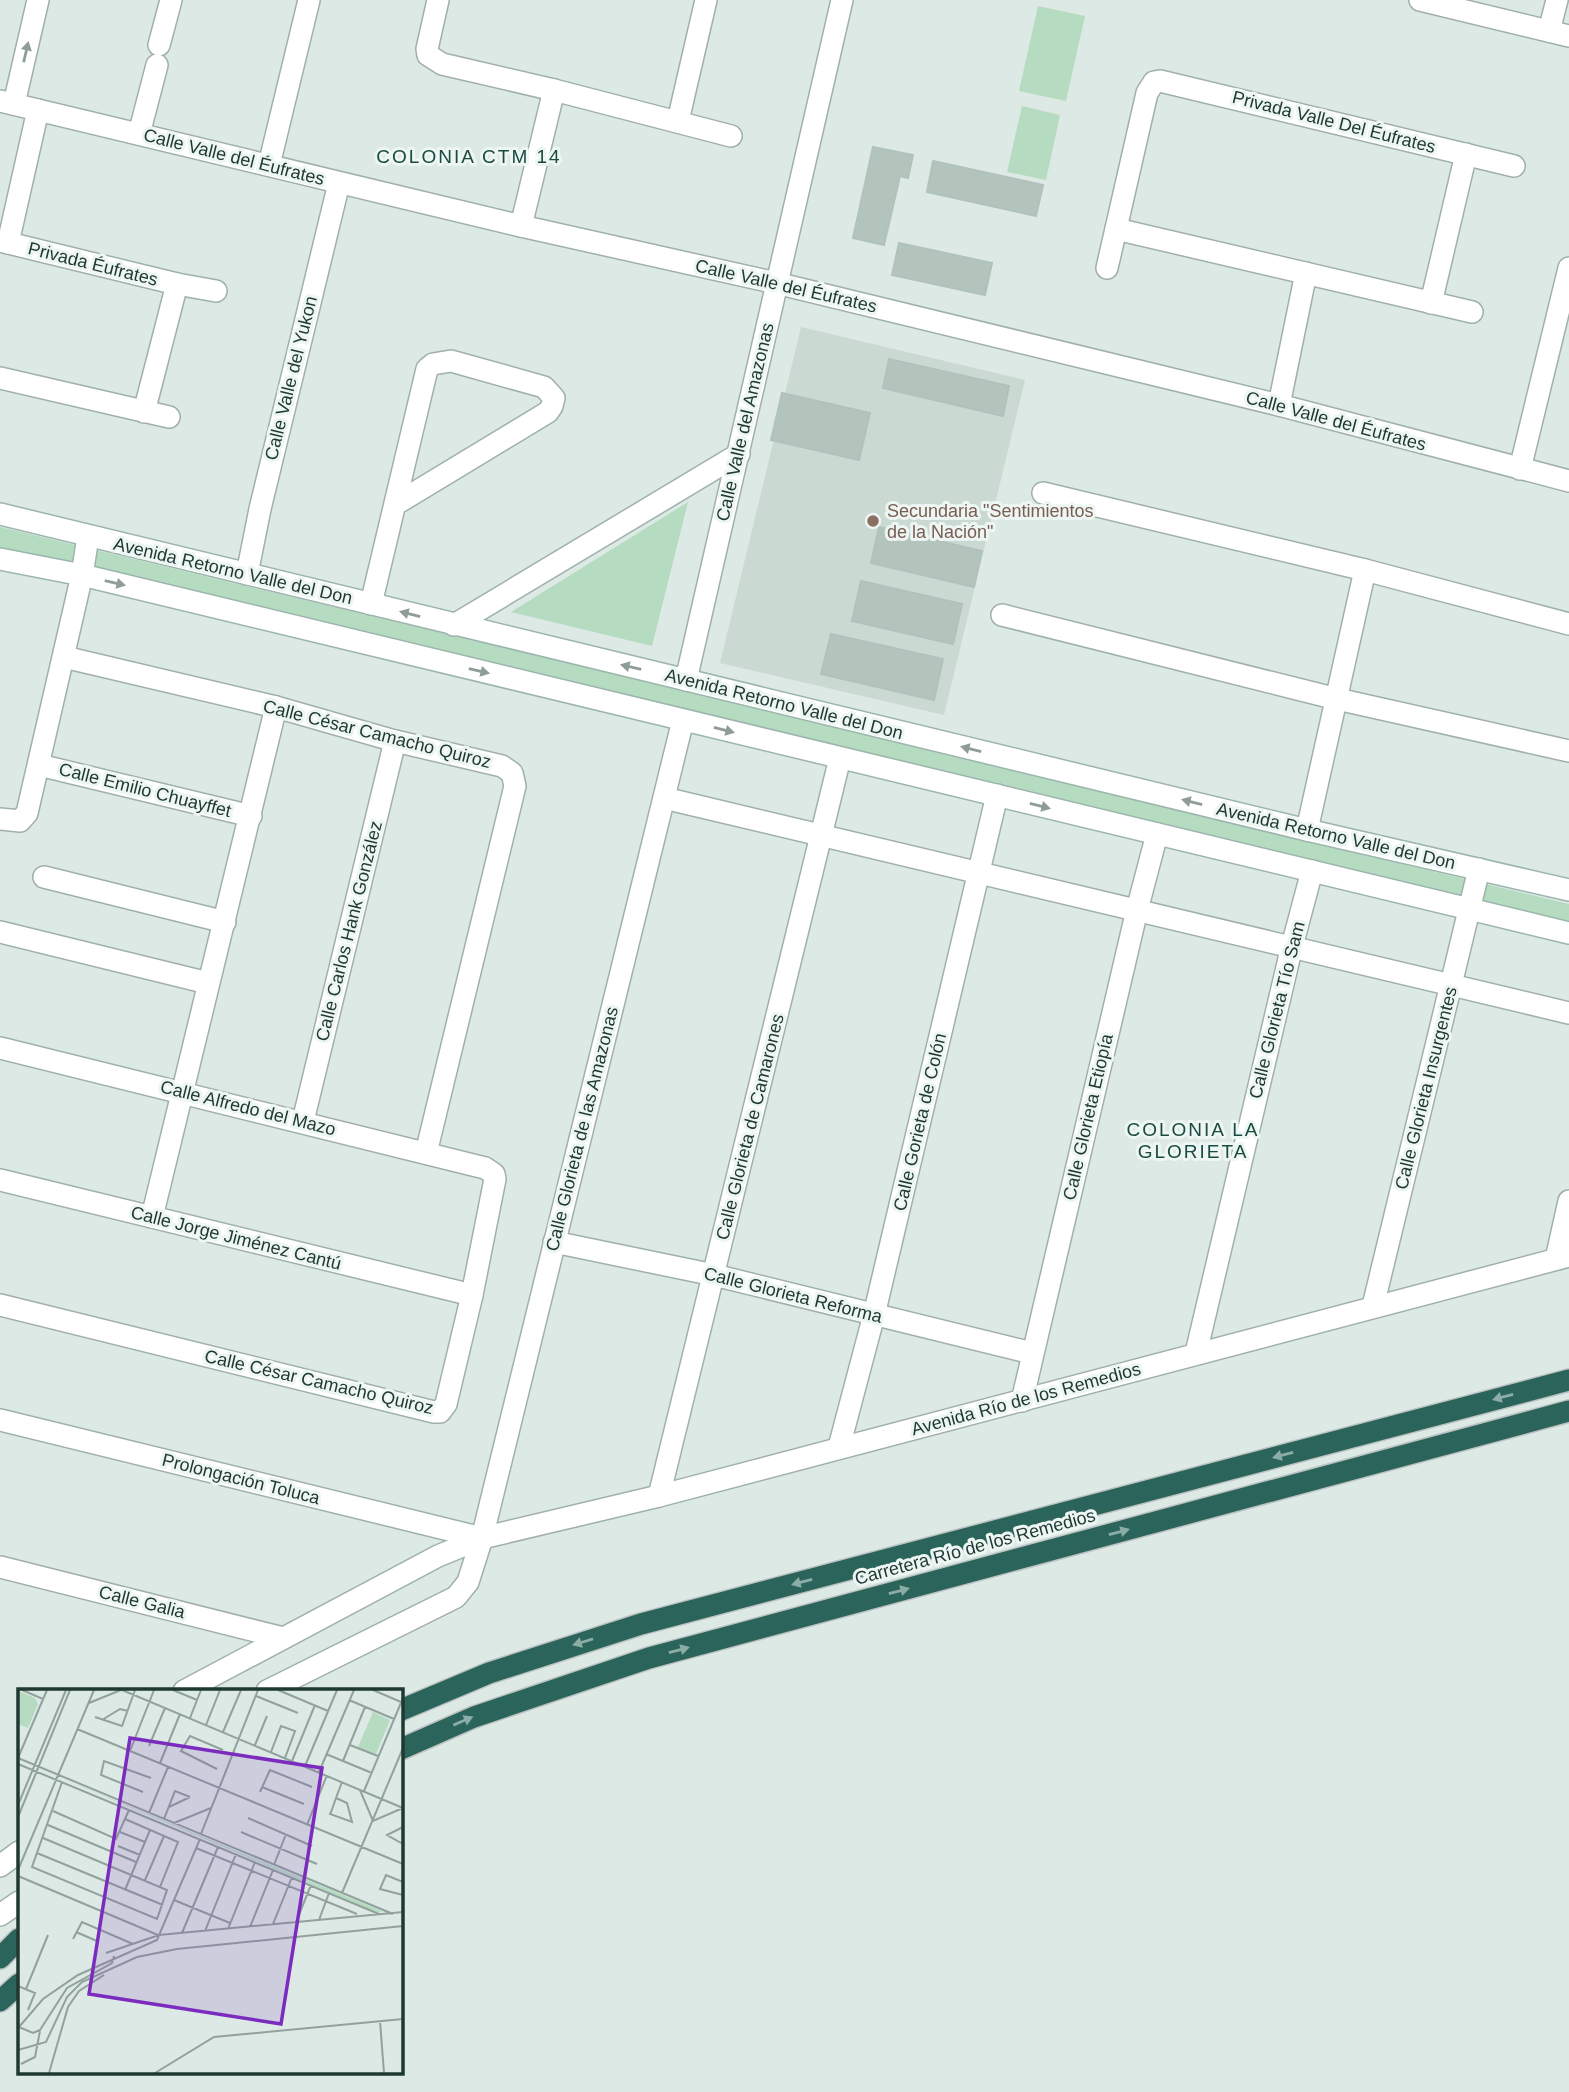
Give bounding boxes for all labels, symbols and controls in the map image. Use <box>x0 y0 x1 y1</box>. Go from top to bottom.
one-way arrow <box>21 41 32 63</box>
street label: Privada Valle Del Éufrates <box>1230 87 1438 157</box>
street label: Calle Valle del Éufrates <box>141 125 327 189</box>
district label: COLONIA CTM 14 <box>376 146 562 167</box>
street label: Privada Éufrates <box>26 238 160 290</box>
street label: Calle Valle del Éufrates <box>693 255 879 317</box>
street label: Calle Valle del Yukon <box>261 294 321 462</box>
street label: Calle Valle del Amazonas <box>712 321 778 523</box>
street label: Calle Valle del Éufrates <box>1244 387 1428 455</box>
place label: Secundaria "Sentimientos de la Nación" <box>887 501 1094 542</box>
marker: Secundaria "Sentimientos de la Nación" <box>865 513 881 529</box>
street label: Avenida Retorno Valle del Don <box>112 534 354 608</box>
one-way arrow <box>104 578 126 589</box>
one-way arrow <box>399 608 421 619</box>
one-way arrow <box>620 661 642 672</box>
street label: Avenida Retorno Valle del Don <box>663 665 905 743</box>
one-way arrow <box>468 666 490 677</box>
street label: Calle César Camacho Quiroz <box>261 696 493 772</box>
one-way arrow <box>713 724 735 735</box>
one-way arrow <box>960 743 982 754</box>
street label: Calle Emilio Chuayffet <box>57 759 233 821</box>
one-way arrow <box>1181 797 1203 808</box>
street label: Avenida Retorno Valle del Don <box>1215 799 1457 873</box>
one-way arrow <box>1029 801 1051 812</box>
street label: Calle Carlos Hank González <box>312 819 386 1043</box>
street label: Calle Glorieta Tío Sam <box>1245 919 1309 1101</box>
street label: Calle Glorieta Insurgentes <box>1391 985 1461 1191</box>
street label: Calle Glorieta de las Amazonas <box>542 1005 622 1253</box>
street label: Calle Glorieta de Camarones <box>712 1012 788 1242</box>
street label: Calle Gorieta de Colón <box>890 1031 950 1213</box>
street label: Calle Glorieta Etiopía <box>1059 1031 1117 1202</box>
street label: Calle Alfredo del Mazo <box>158 1077 338 1139</box>
district label: COLONIA LA GLORIETA <box>1127 1119 1260 1162</box>
street label: Calle Jorge Jiménez Cantú <box>129 1202 343 1274</box>
street label: Calle Glorieta Reforma <box>702 1263 885 1327</box>
street label: Calle César Camacho Quiroz <box>203 1346 435 1418</box>
street label: Avenida Río de los Remedios <box>909 1359 1143 1439</box>
one-way arrow <box>1492 1392 1514 1403</box>
street label: Prolongación Toluca <box>160 1450 323 1509</box>
one-way arrow <box>1272 1450 1294 1461</box>
street label: Carretera Río de los Remedios <box>853 1505 1097 1589</box>
one-way arrow <box>1108 1526 1130 1537</box>
one-way arrow <box>791 1577 813 1588</box>
street label: Calle Galia <box>97 1582 188 1623</box>
one-way arrow <box>888 1585 910 1596</box>
one-way arrow <box>572 1637 593 1647</box>
one-way arrow <box>668 1644 690 1655</box>
inset map <box>18 1689 402 2074</box>
one-way arrow <box>453 1716 474 1727</box>

